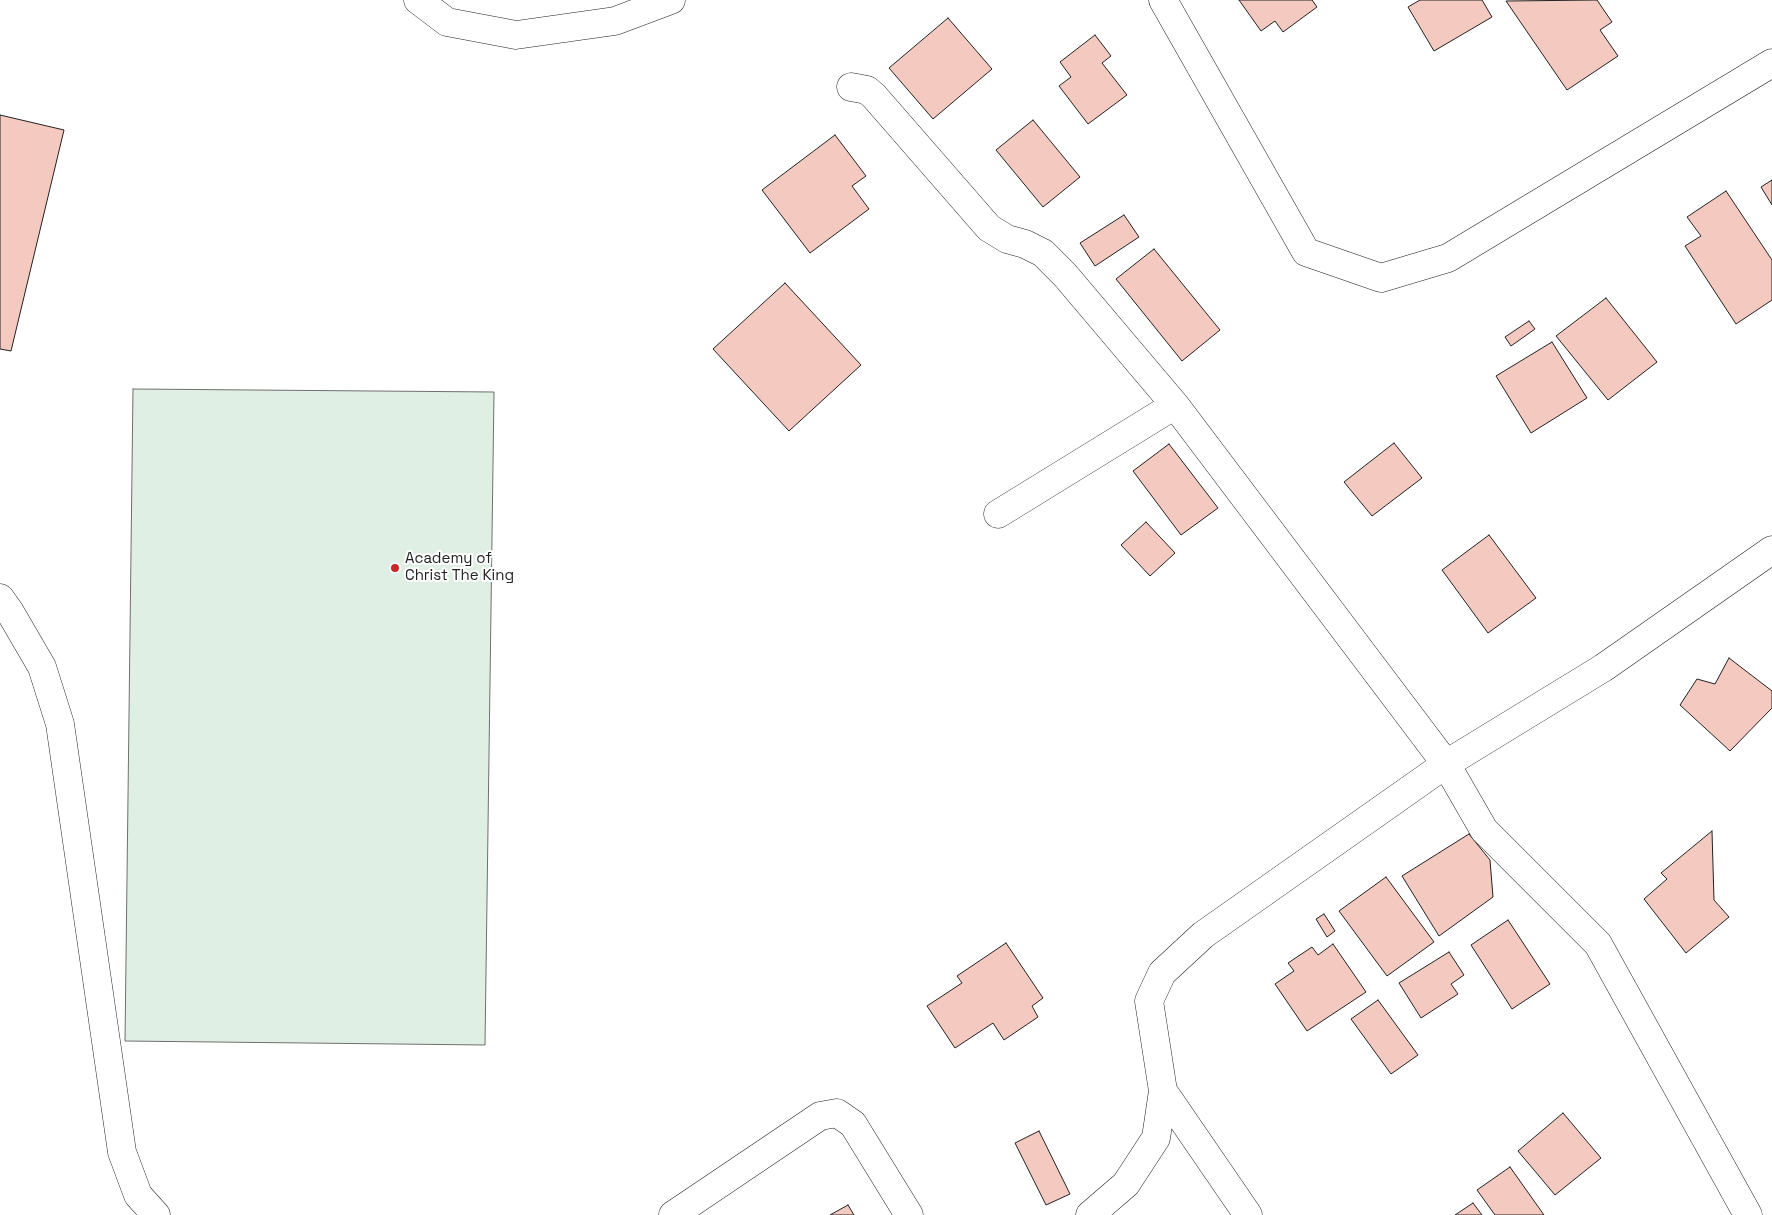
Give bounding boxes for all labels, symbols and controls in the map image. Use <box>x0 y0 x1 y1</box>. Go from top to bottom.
place label: Academy of Christ The King <box>405 550 514 585</box>
marker: Academy of Christ The King <box>389 562 401 574</box>

